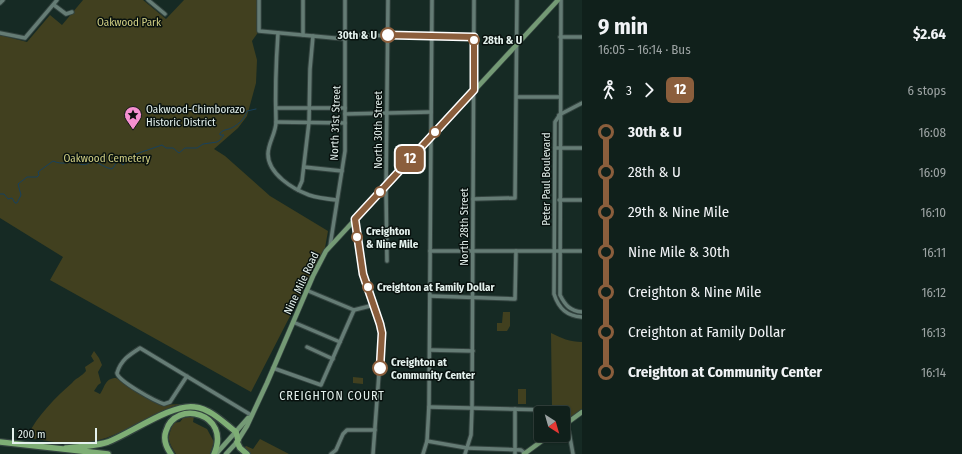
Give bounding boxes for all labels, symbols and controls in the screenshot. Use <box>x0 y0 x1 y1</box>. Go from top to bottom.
text: 9 min <box>598 13 648 40</box>
park label: Oakwood Park <box>97 16 162 29</box>
text: $2.64 <box>913 25 946 43</box>
marker: 30th & U <box>380 27 396 43</box>
place label: 30th & U <box>337 29 377 42</box>
marker: 28th & U <box>468 34 480 46</box>
place label: 28th & U <box>482 34 522 47</box>
text: 16:05 – 16:14 · Bus <box>598 42 691 57</box>
icon: walk <box>598 79 620 101</box>
icon: forward <box>638 79 660 101</box>
text: 12 <box>674 81 686 98</box>
text: 3 <box>626 83 632 98</box>
text: 6 stops <box>908 83 946 98</box>
street label: North 31st Street <box>328 85 343 161</box>
street label: North 30th Street <box>372 91 385 169</box>
place label: Oakwood-Chimborazo Historic District <box>146 103 245 129</box>
place icon: Oakwood-Chimborazo Historic District <box>123 105 143 130</box>
text: 30th & U <box>628 123 682 141</box>
text: 16:08 <box>918 125 946 140</box>
unlabelled marker <box>429 126 441 138</box>
street label: Peter Paul Boulevard <box>540 132 553 226</box>
line badge: 12 <box>392 146 428 172</box>
text: 12 <box>404 150 416 167</box>
park label: Oakwood Cemetery <box>64 152 151 165</box>
text: 28th & U <box>628 163 681 181</box>
text: 16:09 <box>919 165 946 180</box>
unlabelled marker <box>374 186 386 198</box>
street label: North 28th Street <box>458 188 471 266</box>
text: 29th & Nine Mile <box>628 203 729 221</box>
text: 16:10 <box>920 205 946 220</box>
place label: Creighton & Nine Mile <box>366 225 419 251</box>
marker: Creighton & Nine Mile <box>351 231 363 243</box>
text: Nine Mile & 30th <box>628 243 730 261</box>
text: 16:11 <box>922 245 946 260</box>
street label: Nine Mile Road <box>281 250 322 317</box>
marker: Creighton at Family Dollar <box>362 281 374 293</box>
place label: Creighton at Family Dollar <box>377 281 495 294</box>
text: Creighton & Nine Mile <box>628 283 761 301</box>
text: 16:12 <box>921 285 946 300</box>
text: Creighton at Family Dollar <box>628 323 786 341</box>
text: 16:13 <box>921 325 946 340</box>
place label: Creighton at Community Center <box>391 356 476 382</box>
marker: Creighton at Community Center <box>372 360 388 376</box>
text: Creighton at Community Center <box>628 363 822 381</box>
text: 16:14 <box>921 365 946 380</box>
district label: CREIGHTON COURT <box>279 389 385 403</box>
north arrow <box>534 406 570 442</box>
map controls <box>534 406 570 442</box>
scale bar <box>12 426 97 445</box>
text: 200 m <box>18 428 45 441</box>

